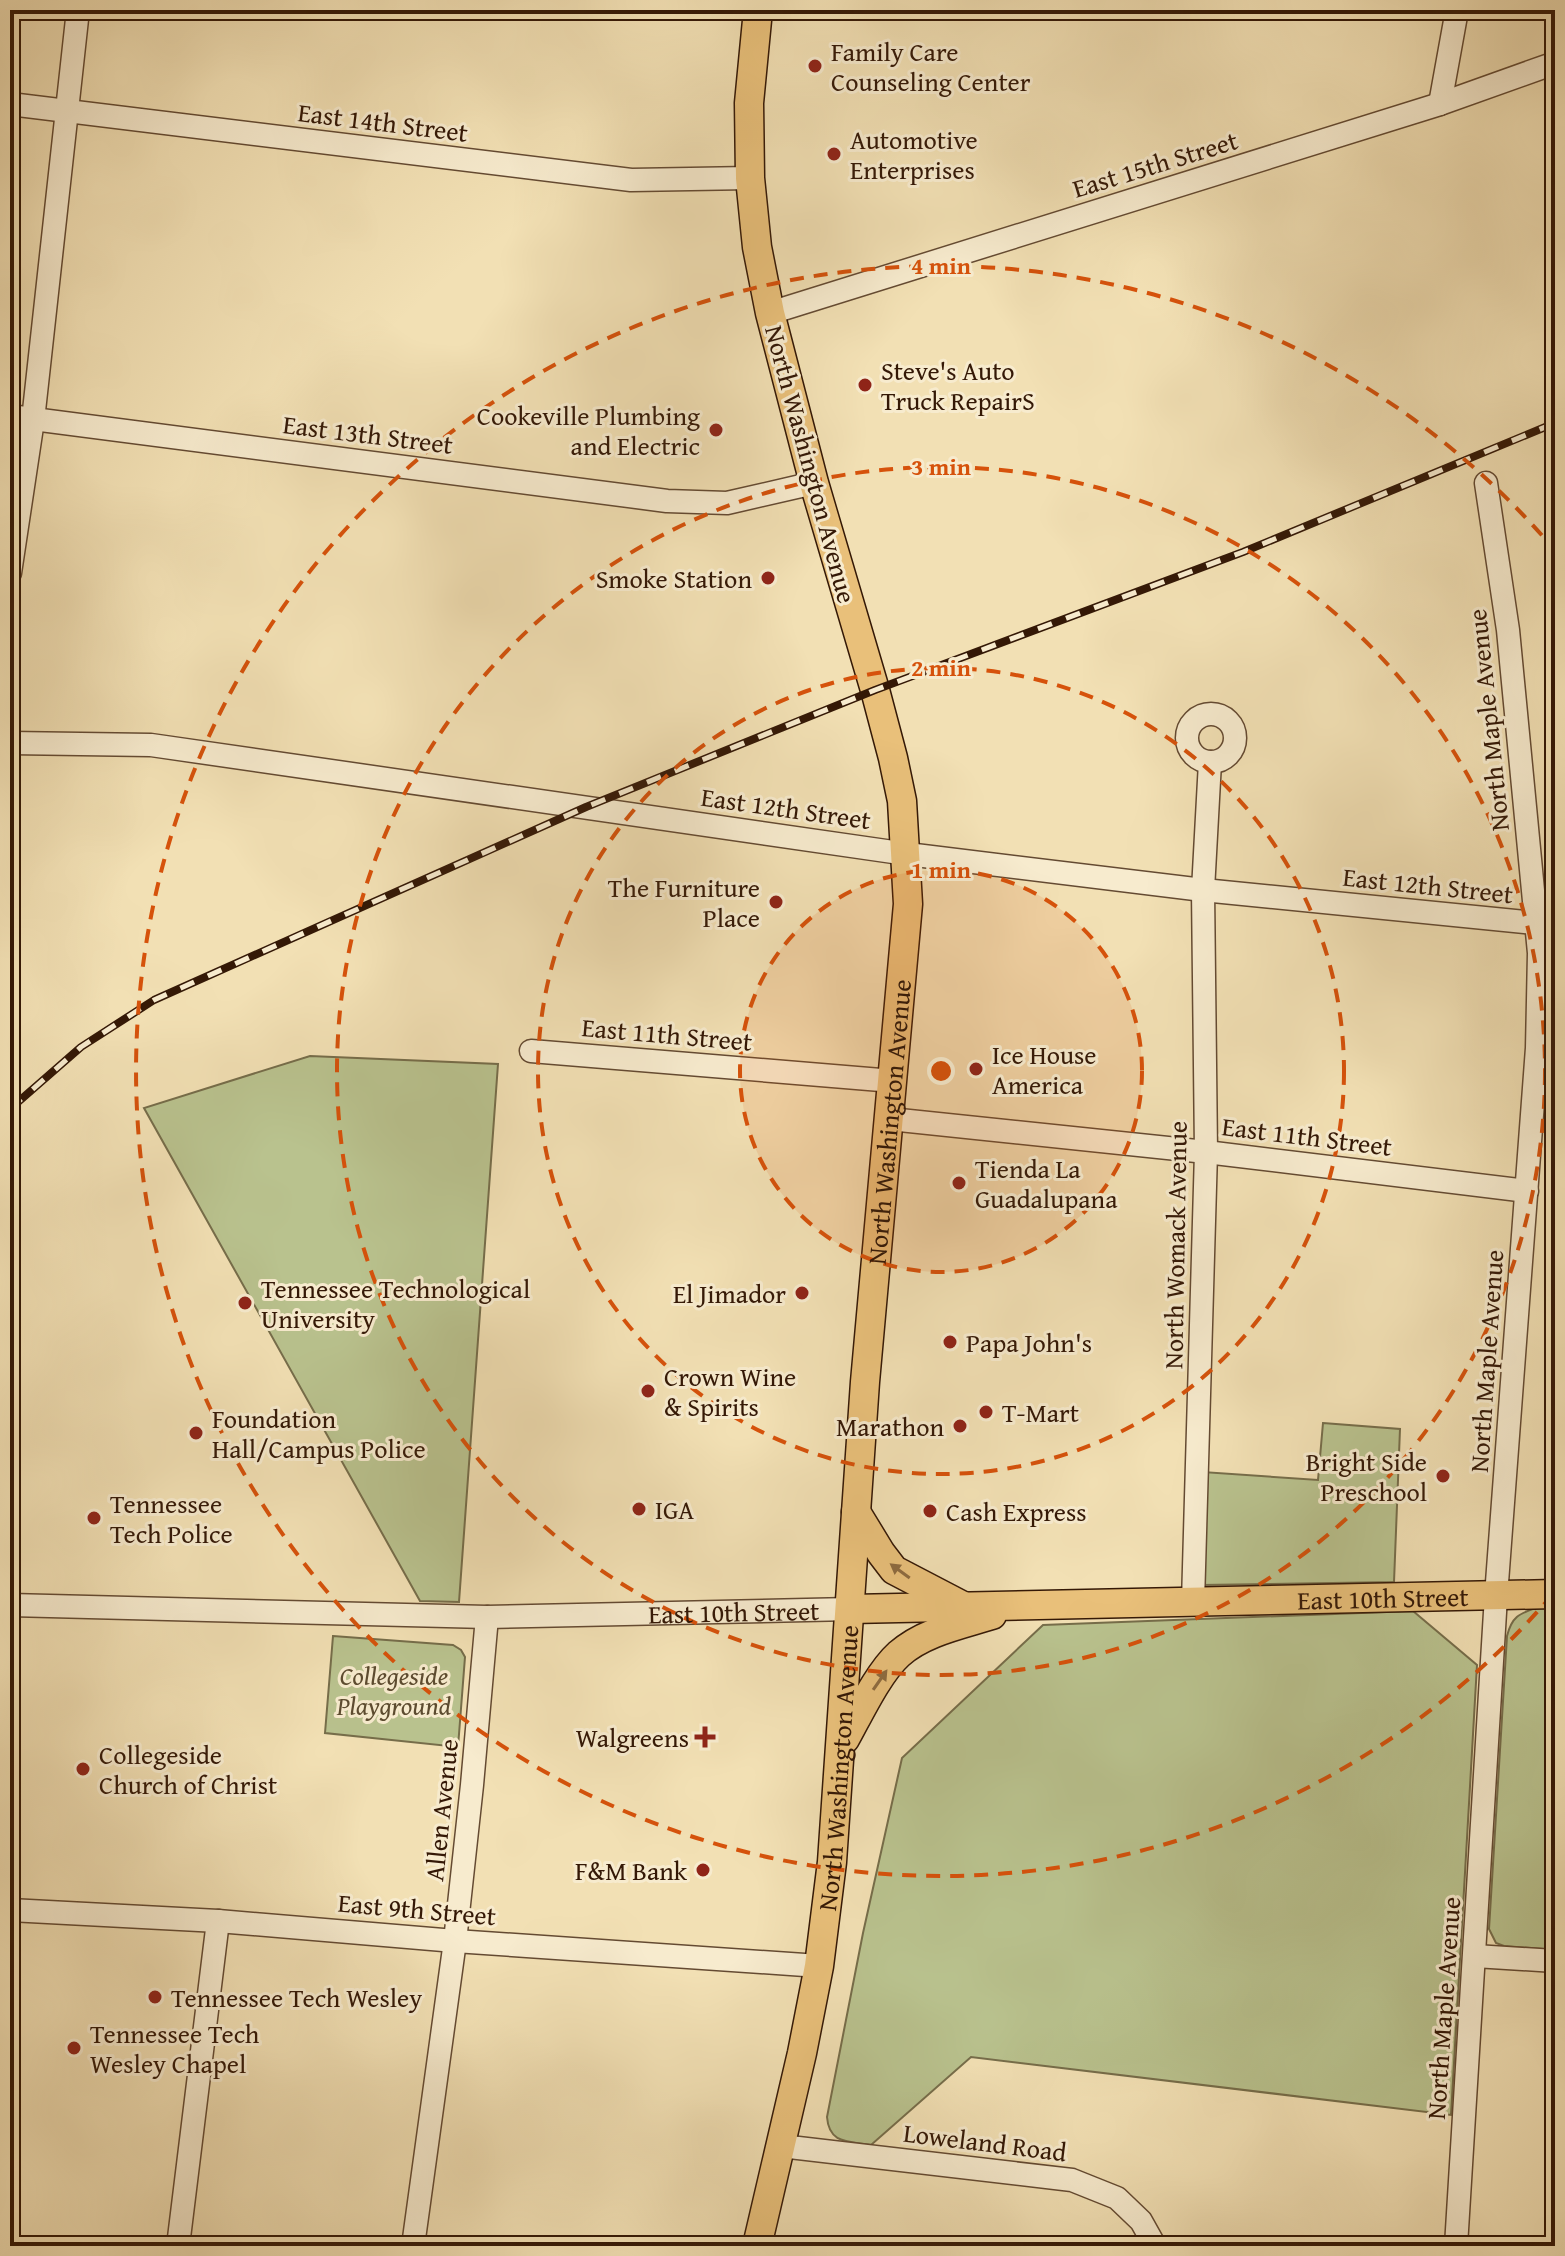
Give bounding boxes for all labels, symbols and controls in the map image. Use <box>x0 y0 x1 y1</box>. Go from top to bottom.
place label: Family Care Counseling Center <box>831 32 1031 101</box>
marker: Family Care Counseling Center <box>806 57 824 75</box>
street label: East 14th Street <box>296 92 470 152</box>
place label: Automotive Enterprises <box>850 120 978 189</box>
street label: East 15th Street <box>1068 120 1242 208</box>
marker: Automotive Enterprises <box>825 145 843 163</box>
text: 4 min <box>911 248 971 283</box>
street label: North Washington Avenue <box>755 321 867 607</box>
place label: Steve's Auto Truck RepairS <box>881 351 1035 420</box>
marker: Steve's Auto Truck RepairS <box>856 376 874 394</box>
place label: Cookeville Plumbing and Electric <box>477 396 700 465</box>
street label: East 13th Street <box>281 404 455 464</box>
marker: Cookeville Plumbing and Electric <box>707 421 725 439</box>
text: 3 min <box>911 449 971 484</box>
place label: Smoke Station <box>596 559 752 598</box>
marker: Smoke Station <box>759 569 777 587</box>
street label: North Maple Avenue <box>1457 607 1519 833</box>
text: 2 min <box>911 650 971 685</box>
street label: East 12th Street <box>699 777 873 839</box>
text: 1 min <box>911 852 971 887</box>
street label: East 12th Street <box>1341 857 1515 913</box>
place label: The Furniture Place <box>608 868 760 937</box>
marker: The Furniture Place <box>767 893 785 911</box>
street label: North Washington Avenue <box>856 977 921 1266</box>
street label: East 11th Street <box>580 1007 754 1061</box>
place label: Ice House America <box>992 1035 1097 1104</box>
centre of rings <box>927 1057 955 1085</box>
marker: Ice House America <box>967 1060 985 1078</box>
street label: East 11th Street <box>1220 1106 1394 1166</box>
street label: North Womack Avenue <box>1153 1121 1197 1369</box>
place label: Tienda La Guadalupana <box>975 1149 1118 1218</box>
marker: Tienda La Guadalupana <box>950 1174 968 1192</box>
street label: North Maple Avenue <box>1459 1248 1513 1474</box>
place label: Tennessee Technological University <box>261 1269 530 1338</box>
place label: El Jimador <box>673 1274 786 1313</box>
marker: El Jimador <box>793 1284 811 1302</box>
marker: Tennessee Technological University <box>236 1294 254 1312</box>
place label: Papa John's <box>966 1323 1092 1362</box>
marker: Papa John's <box>941 1333 959 1351</box>
place label: Crown Wine & Spirits <box>664 1357 796 1426</box>
marker: Crown Wine & Spirits <box>639 1382 657 1400</box>
place label: T-Mart <box>1002 1393 1079 1432</box>
place label: Foundation Hall/Campus Police <box>212 1399 426 1468</box>
marker: T-Mart <box>977 1403 995 1421</box>
place label: Marathon <box>836 1407 944 1446</box>
marker: Marathon <box>951 1417 969 1435</box>
marker: Foundation Hall/Campus Police <box>187 1424 205 1442</box>
place label: Bright Side Preschool <box>1306 1442 1427 1511</box>
marker: Bright Side Preschool <box>1434 1467 1452 1485</box>
place label: Tennessee Tech Police <box>110 1484 233 1553</box>
place label: IGA <box>655 1490 694 1529</box>
place label: Cash Express <box>946 1492 1087 1531</box>
marker: IGA <box>630 1500 648 1518</box>
marker: Cash Express <box>921 1502 939 1520</box>
marker: Tennessee Tech Police <box>85 1509 103 1527</box>
one-way arrow <box>889 1564 910 1579</box>
street label: East 10th Street <box>1297 1576 1469 1619</box>
street label: East 10th Street <box>648 1590 820 1633</box>
street label: North Washington Avenue <box>807 1624 868 1913</box>
park label: Collegeside Playground <box>336 1656 451 1725</box>
one-way arrow <box>872 1669 887 1690</box>
place label: Walgreens <box>576 1718 689 1757</box>
marker: Walgreens <box>696 1728 714 1746</box>
place label: Collegeside Church of Christ <box>99 1735 277 1804</box>
street label: Allen Avenue <box>414 1737 468 1883</box>
marker: Collegeside Church of Christ <box>74 1760 92 1778</box>
place label: F&M Bank <box>575 1851 688 1890</box>
marker: F&M Bank <box>694 1861 712 1879</box>
street label: East 9th Street <box>336 1883 498 1935</box>
street label: North Maple Avenue <box>1416 1895 1470 2121</box>
place label: Tennessee Tech Wesley <box>171 1978 422 2017</box>
marker: Tennessee Tech Wesley <box>146 1988 164 2006</box>
place label: Tennessee Tech Wesley Chapel <box>90 2014 260 2083</box>
marker: Tennessee Tech Wesley Chapel <box>65 2039 83 2057</box>
street label: Loweland Road <box>901 2113 1069 2171</box>

